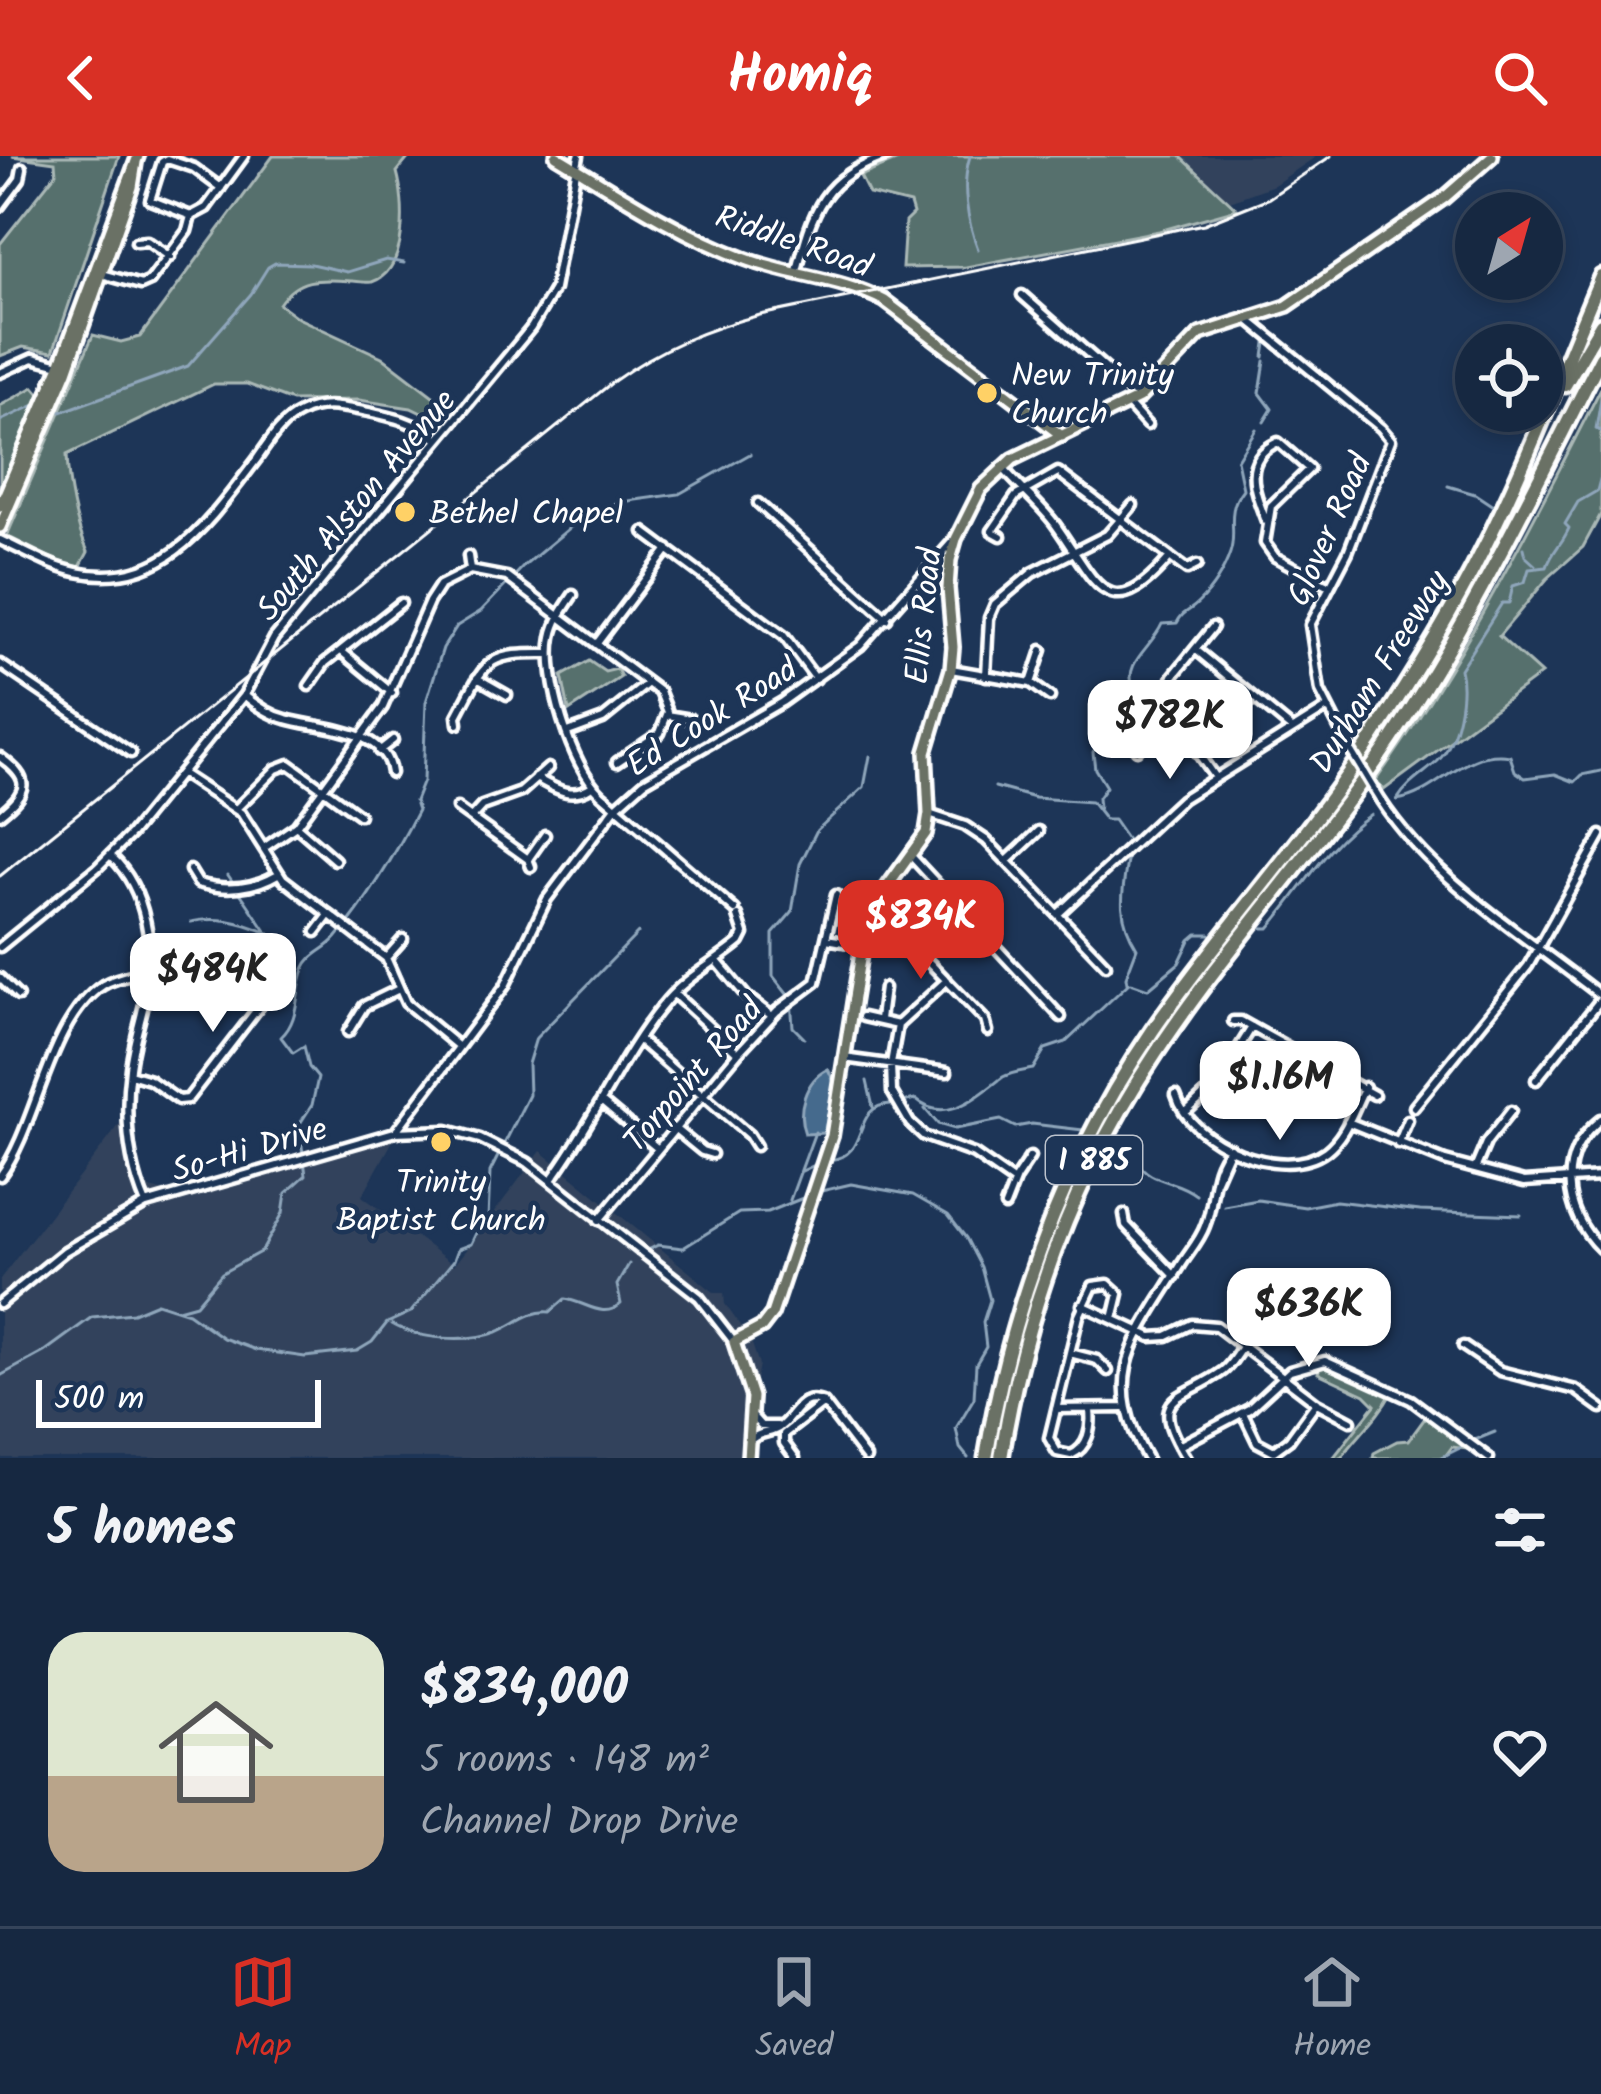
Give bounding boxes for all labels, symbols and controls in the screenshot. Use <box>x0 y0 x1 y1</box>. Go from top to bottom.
text: Homiq <box>727 35 874 121</box>
icon: back <box>48 45 114 111</box>
icon: search <box>1487 45 1553 111</box>
street label: Riddle Road <box>707 192 880 295</box>
north arrow <box>1455 192 1563 300</box>
map controls <box>1455 192 1563 432</box>
button: locate <box>1455 324 1563 432</box>
place label: New Trinity Church <box>1011 351 1174 442</box>
street label: South Alston Avenue <box>244 378 471 634</box>
marker: New Trinity Church <box>974 380 1000 406</box>
street label: Glover Road <box>1274 444 1389 615</box>
place label: Bethel Chapel <box>429 489 623 542</box>
marker: Bethel Chapel <box>392 499 418 525</box>
street label: Ellis Road <box>892 544 959 687</box>
street label: Durham Freeway <box>1297 560 1465 785</box>
street label: Ed Cook Road <box>617 644 810 793</box>
pin: $782K <box>1086 680 1254 782</box>
text: $782K <box>1115 688 1225 750</box>
pin: $834K <box>837 880 1005 982</box>
text: $834K <box>865 888 977 950</box>
pin: $484K <box>129 933 297 1035</box>
text: $484K <box>157 941 269 1003</box>
street label: Torpoint Road <box>612 985 779 1166</box>
pin: $1.16M <box>1182 1041 1378 1143</box>
text: $1.16M <box>1227 1049 1333 1111</box>
street label: So-Hi Drive <box>166 1104 334 1199</box>
marker: Trinity Baptist Church <box>428 1129 454 1155</box>
road number: I 885 <box>1046 1136 1142 1184</box>
place label: Trinity Baptist Church <box>336 1158 546 1249</box>
pin: $636K <box>1225 1268 1393 1370</box>
text: $636K <box>1254 1276 1364 1338</box>
scale bar <box>36 1374 321 1427</box>
text: 500 m <box>54 1374 144 1427</box>
text: 5 homes <box>48 1490 236 1571</box>
icon: filters <box>1487 1497 1553 1563</box>
text: $834,000 <box>420 1650 628 1731</box>
icon: home <box>144 1680 288 1824</box>
icon: heart <box>1487 1719 1553 1785</box>
text: 5 rooms · 148 m² <box>420 1731 709 1793</box>
text: Channel Drop Drive <box>420 1793 738 1855</box>
tab: Map <box>230 1949 296 2074</box>
tab: Saved <box>755 1949 834 2074</box>
tab: Home <box>1293 1949 1371 2074</box>

